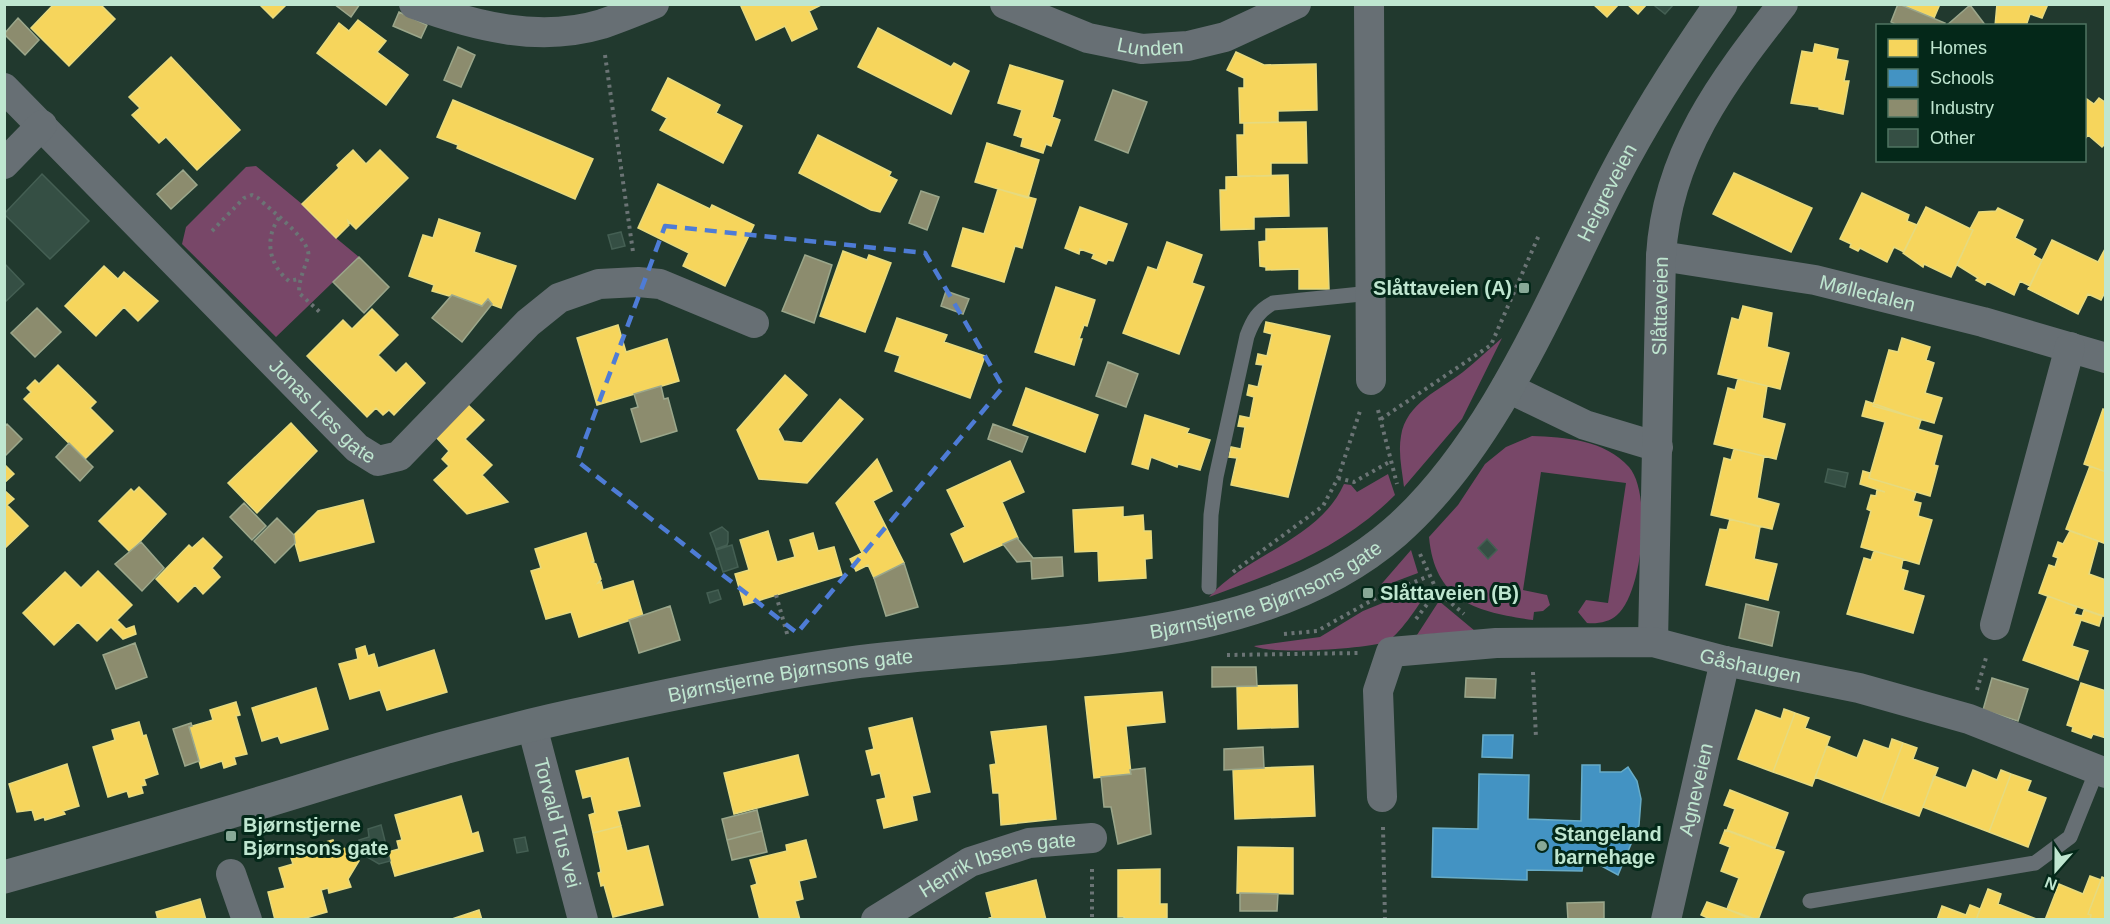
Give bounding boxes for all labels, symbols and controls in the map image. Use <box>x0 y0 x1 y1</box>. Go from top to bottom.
legend <box>1876 24 2086 162</box>
street label: Lunden <box>1115 33 1184 60</box>
text: Homes <box>1930 38 1987 58</box>
text: Schools <box>1930 68 1994 88</box>
text: Industry <box>1930 98 1994 118</box>
text: Other <box>1930 128 1975 148</box>
street label: Heigreveien <box>1573 140 1641 245</box>
street label: Slåttaveien <box>1648 256 1672 356</box>
street label: Mølledalen <box>1817 271 1918 316</box>
place label: Slåttaveien (A) <box>1373 277 1512 299</box>
marker: Slåttaveien (A) <box>1517 281 1531 295</box>
street label: Jonas Lies gate <box>265 354 380 468</box>
street label: Bjørnstjerne Bjørnsons gate <box>1148 536 1386 643</box>
place label: Slåttaveien (B) <box>1380 582 1519 604</box>
marker: Slåttaveien (B) <box>1361 586 1375 600</box>
street label: Gåshaugen <box>1697 644 1803 687</box>
street label: Bjørnstjerne Bjørnsons gate <box>666 645 914 706</box>
street label: Agneveien <box>1675 741 1717 838</box>
street label: Torvald Tus vei <box>530 755 585 890</box>
place label: Bjørnstjerne Bjørnsons gate <box>243 814 389 859</box>
place label: Stangeland barnehage <box>1554 823 1662 868</box>
street label: Henrik Ibsens gate <box>915 828 1077 902</box>
marker: Bjørnstjerne Bjørnsons gate <box>224 829 238 843</box>
marker: Stangeland barnehage <box>1535 839 1549 853</box>
north arrow <box>2026 840 2086 900</box>
text: N <box>2042 874 2059 894</box>

